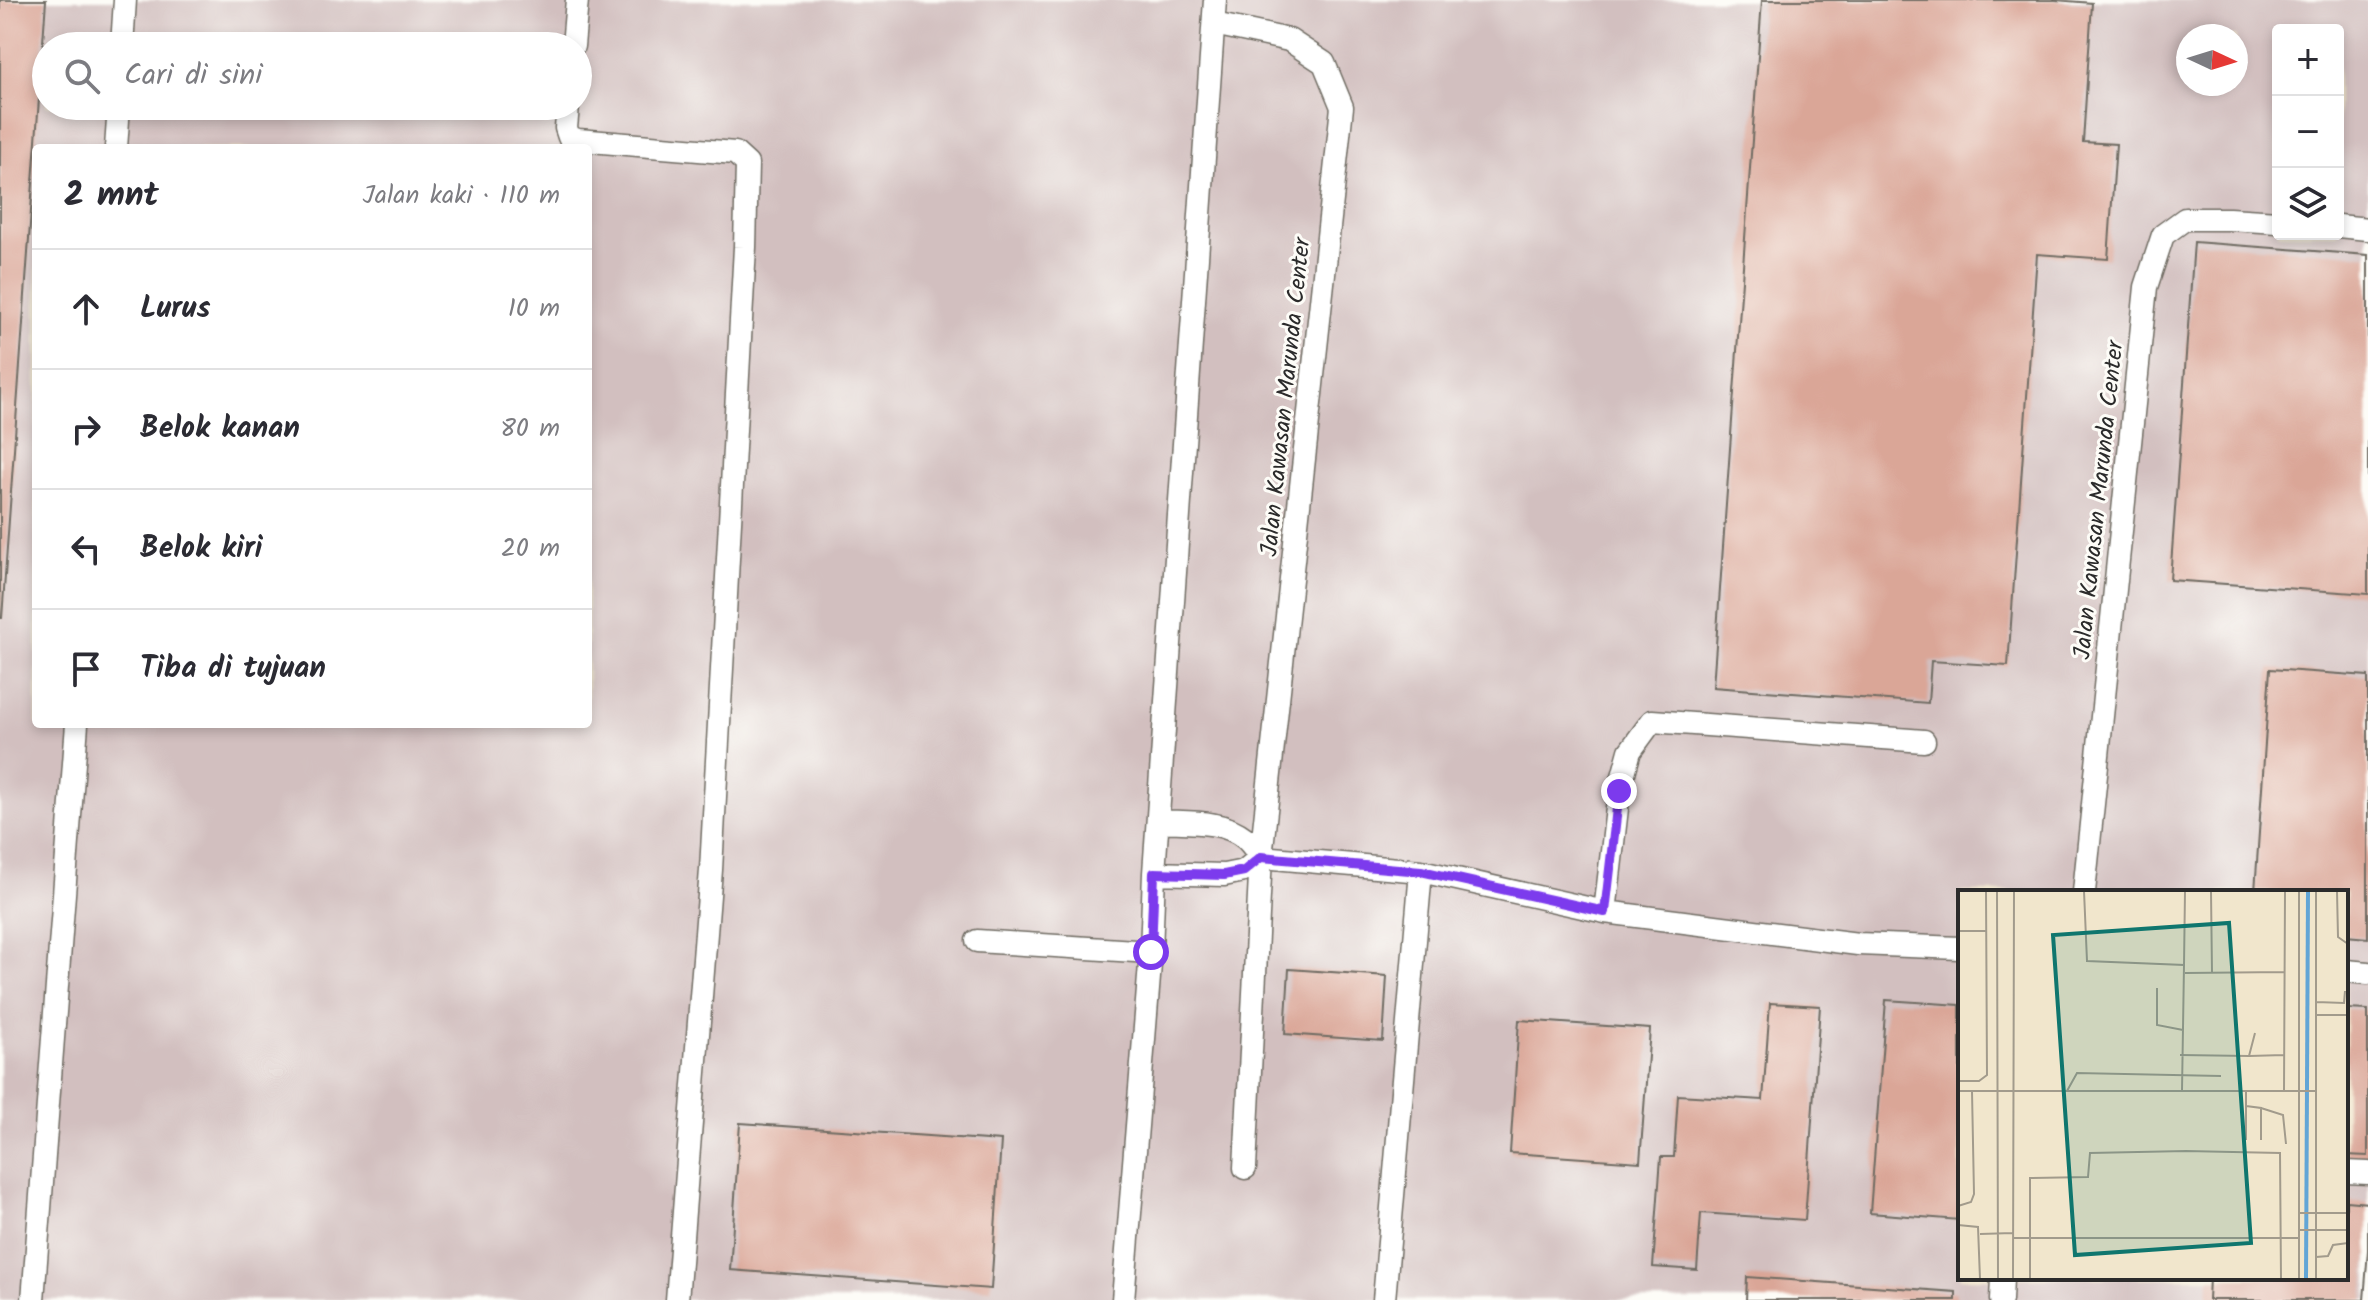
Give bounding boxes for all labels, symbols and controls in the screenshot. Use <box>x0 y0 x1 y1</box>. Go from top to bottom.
north arrow <box>2176 24 2248 96</box>
map controls <box>2272 24 2344 240</box>
button: + <box>2272 24 2344 96</box>
search box <box>32 32 592 120</box>
text: Cari di sini <box>124 52 262 100</box>
icon: search <box>60 54 104 98</box>
button: − <box>2272 96 2344 168</box>
button: layers <box>2272 168 2344 240</box>
text: 2 mnt <box>64 169 159 223</box>
text: Jalan kaki · 110 m <box>363 175 560 217</box>
street label: Jalan Kawasan Marunda Center <box>1250 234 1323 558</box>
text: Lurus <box>140 285 210 333</box>
icon: ahead <box>64 287 108 331</box>
text: 10 m <box>508 288 560 330</box>
street label: Jalan Kawasan Marunda Center <box>2063 337 2136 661</box>
text: Belok kanan <box>140 405 300 453</box>
icon: right <box>64 407 108 451</box>
text: 80 m <box>500 408 560 450</box>
text: Belok kiri <box>140 525 263 573</box>
icon: left <box>64 527 108 571</box>
text: 20 m <box>501 528 560 570</box>
text: Tiba di tujuan <box>140 645 326 693</box>
icon: arrive <box>64 647 108 691</box>
route end <box>1601 773 1637 809</box>
inset map <box>1958 890 2348 1280</box>
route start <box>1133 934 1169 970</box>

